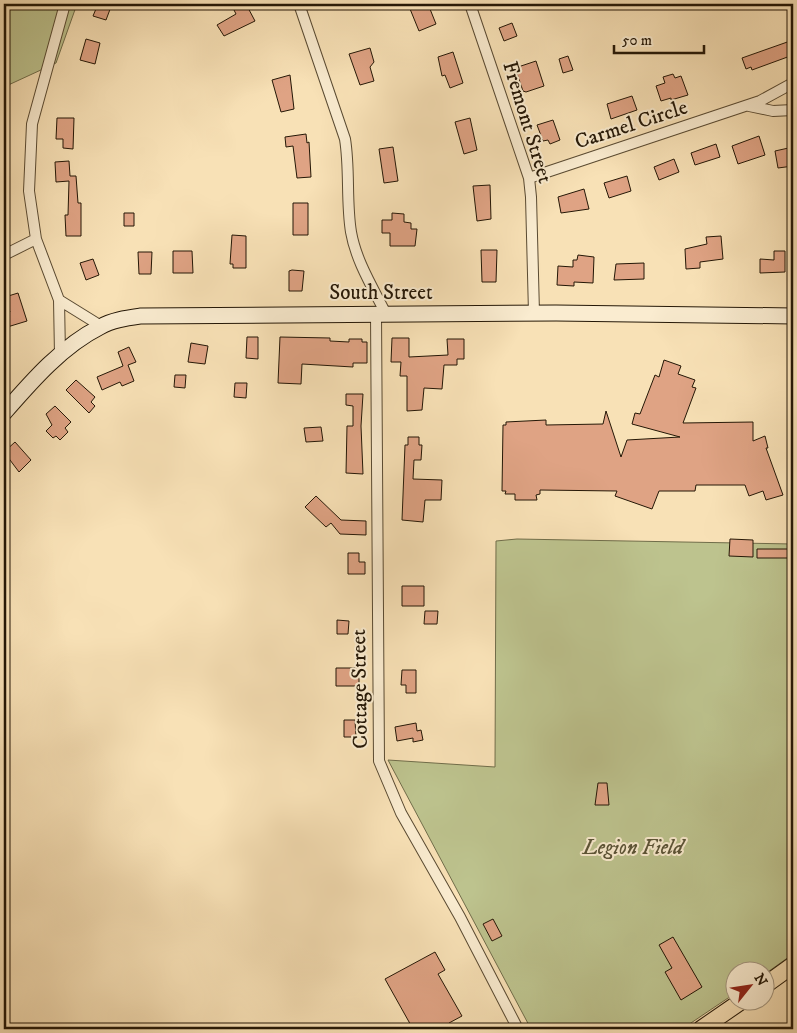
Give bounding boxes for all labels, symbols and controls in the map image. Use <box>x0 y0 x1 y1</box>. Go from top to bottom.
scale bar <box>614 22 704 54</box>
text: 50 m <box>622 31 652 50</box>
street label: Fremont Street <box>496 58 558 187</box>
street label: Carmel Circle <box>572 94 691 155</box>
street label: South Street <box>329 280 433 306</box>
street label: Cottage Street <box>346 629 374 749</box>
park label: Legion Field <box>582 835 686 861</box>
north arrow <box>724 960 774 1010</box>
text: N <box>750 971 771 990</box>

